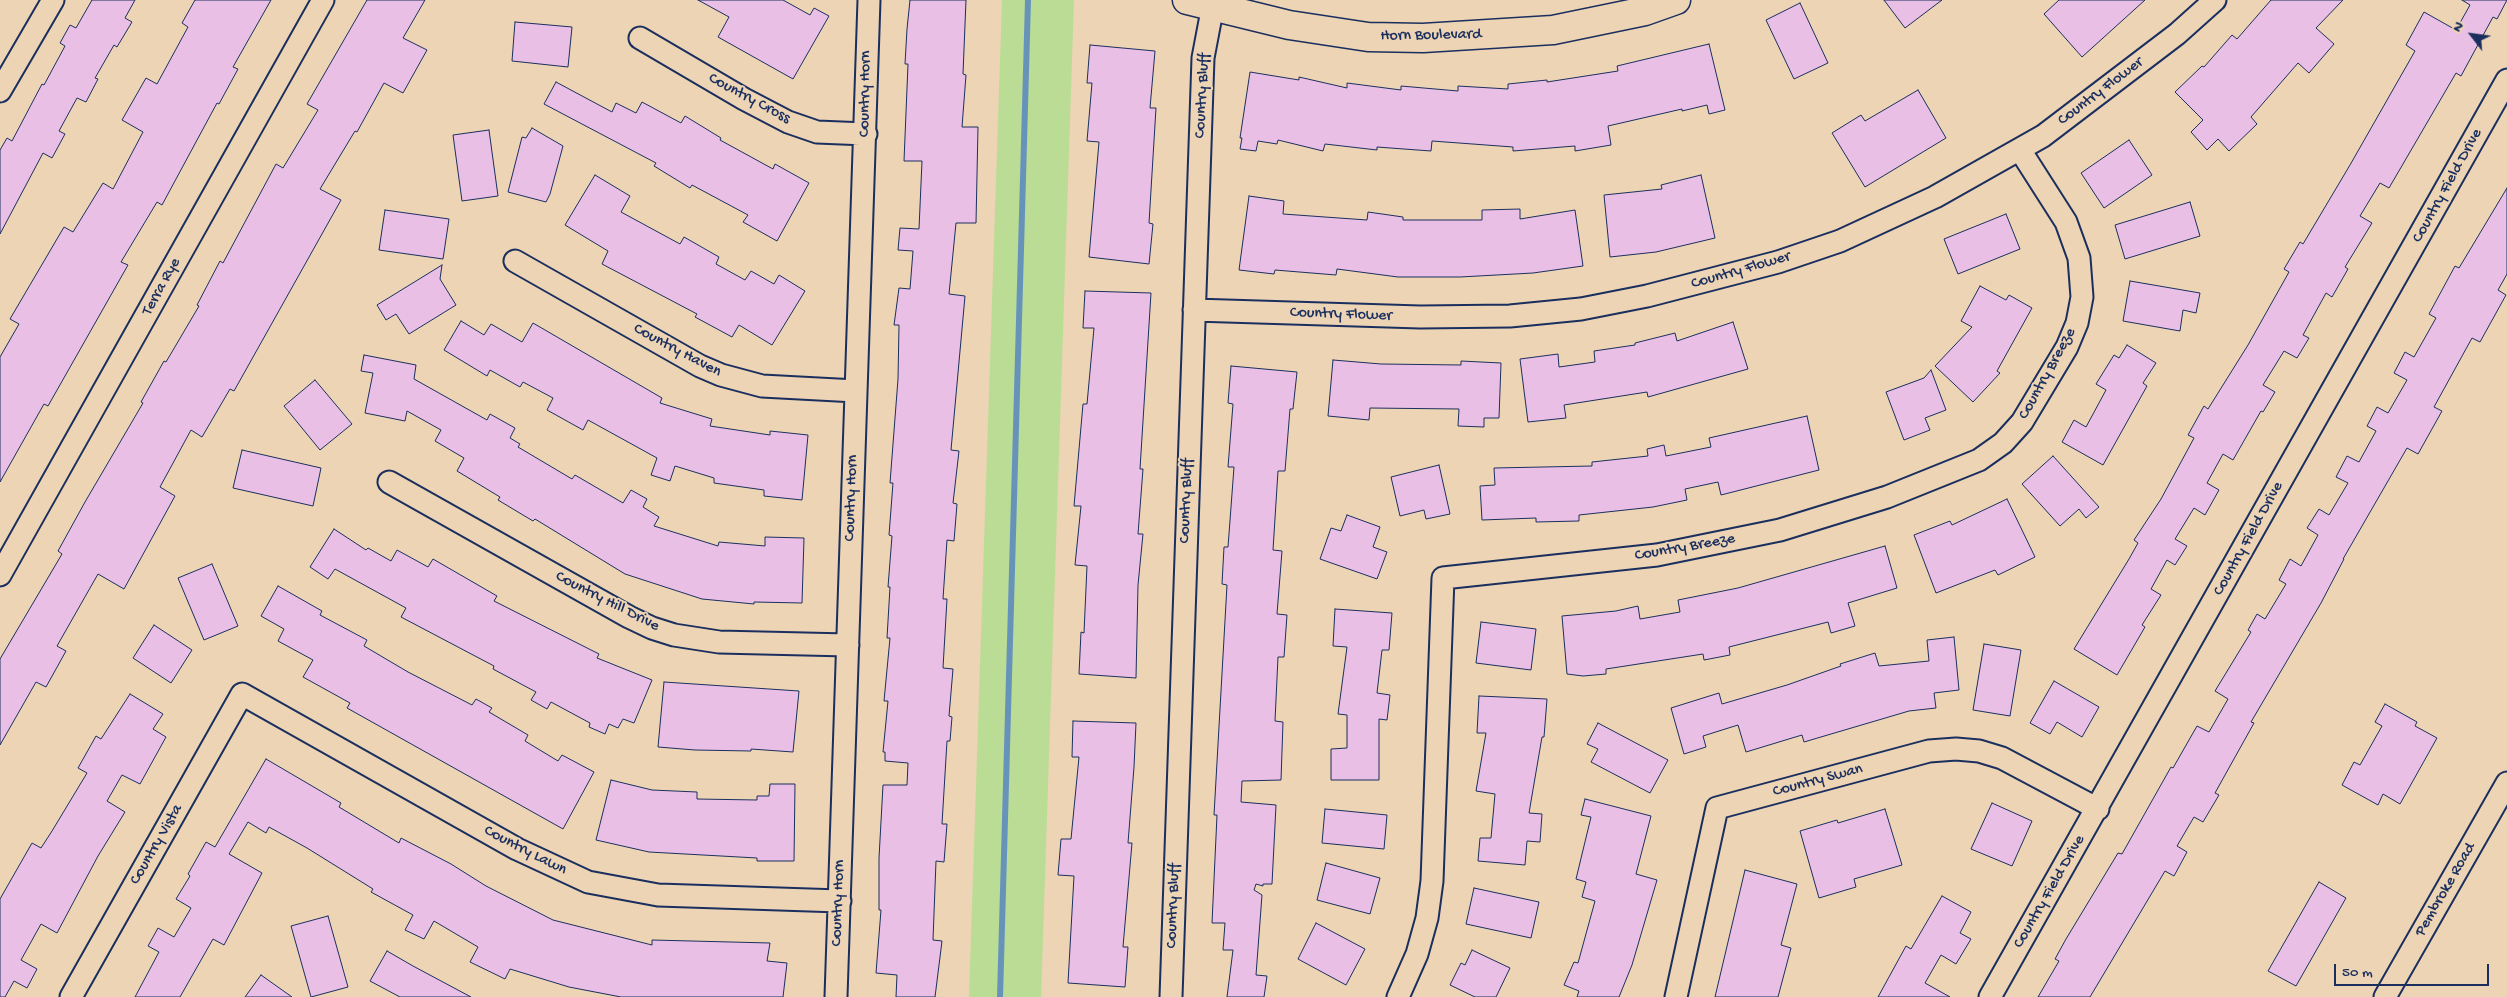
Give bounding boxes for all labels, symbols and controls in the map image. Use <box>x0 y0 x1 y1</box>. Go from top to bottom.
north arrow <box>2447 10 2497 60</box>
text: N <box>2449 19 2468 35</box>
street label: Horn Boulevard <box>1380 26 1482 46</box>
street label: Country Horn <box>856 51 876 137</box>
street label: Country Bluff <box>1191 53 1215 139</box>
street label: Country Flower <box>2054 54 2148 130</box>
street label: Country Cross <box>705 69 793 129</box>
street label: Country Field Drive <box>2409 126 2487 246</box>
street label: Country Flower <box>1689 248 1793 294</box>
street label: Terra Rye <box>138 255 186 319</box>
street label: Country Flower <box>1290 304 1392 326</box>
street label: Country Haven <box>630 320 724 382</box>
street label: Country Breeze <box>2015 325 2081 423</box>
street label: Country Horn <box>841 454 863 542</box>
street label: Country Bluff <box>1176 458 1198 544</box>
street label: Country Field Drive <box>2210 479 2288 599</box>
street label: Country Breeze <box>1633 530 1737 566</box>
street label: Country Hill Drive <box>552 568 662 636</box>
street label: Country Swan <box>1771 760 1865 802</box>
street label: Country Vista <box>126 801 188 889</box>
street label: Country Lawn <box>480 822 570 880</box>
street label: Country Field Drive <box>2010 832 2090 952</box>
street label: Pembroke Road <box>2411 840 2481 940</box>
street label: Country Horn <box>828 859 850 947</box>
street label: Country Bluff <box>1163 863 1185 949</box>
scale bar <box>2337 954 2492 986</box>
text: 50 m <box>2342 964 2373 982</box>

